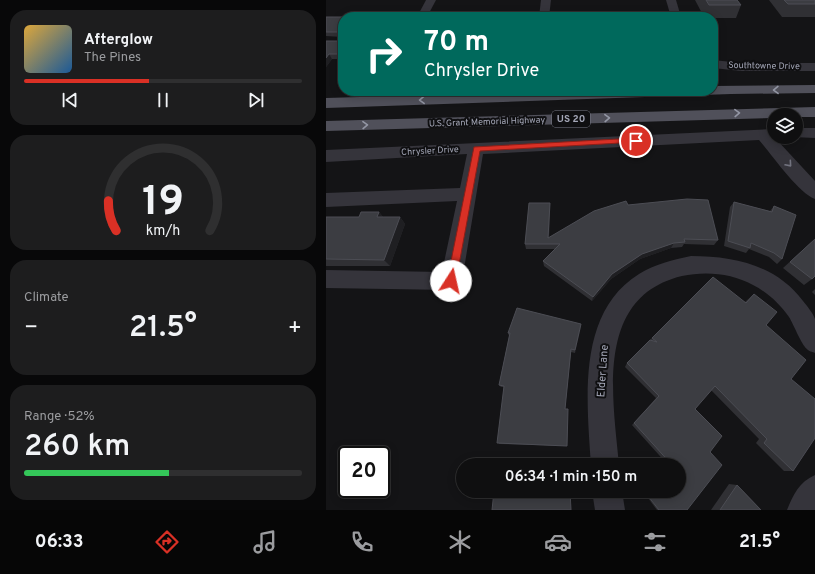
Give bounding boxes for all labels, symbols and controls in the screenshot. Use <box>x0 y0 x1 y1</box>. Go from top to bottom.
text: 70 m <box>424 25 489 61</box>
icon: right <box>358 28 410 80</box>
text: Afterglow <box>84 31 153 50</box>
text: The Pines <box>84 50 141 66</box>
text: Chrysler Drive <box>424 60 539 83</box>
street label: Southtowne Drive <box>728 60 800 72</box>
one-way arrow <box>773 86 779 94</box>
icon: previous <box>59 89 81 111</box>
icon: pause <box>152 89 174 111</box>
icon: next <box>245 89 267 111</box>
one-way arrow <box>419 96 425 105</box>
map controls <box>767 108 803 144</box>
button: layers <box>767 108 803 144</box>
one-way arrow <box>734 109 740 118</box>
road number: US 20 <box>552 111 590 127</box>
one-way arrow <box>604 113 610 122</box>
street label: U.S. Grant Memorial Highway <box>429 114 546 130</box>
one-way arrow <box>362 121 368 129</box>
pin <box>619 124 653 158</box>
icon: arrive <box>625 130 647 152</box>
street label: Chrysler Drive <box>401 144 459 158</box>
one-way arrow <box>784 159 791 166</box>
text: 19 <box>142 176 184 229</box>
text: km/h <box>146 221 180 239</box>
position arrow <box>430 260 472 302</box>
text: Climate <box>24 290 69 306</box>
text: 21.5° <box>129 310 197 347</box>
text: − <box>24 315 38 342</box>
text: + <box>288 315 302 342</box>
street label: Elder Lane <box>594 344 612 398</box>
text: Range · 52% <box>24 409 95 425</box>
text: 260 km <box>24 429 130 466</box>
speed limit sign: 20 <box>338 446 390 498</box>
text: 06:34 · 1 min · 150 m <box>505 468 637 487</box>
icon: directions <box>153 528 181 556</box>
icon: music <box>251 528 279 556</box>
icon: phone <box>348 528 376 556</box>
icon: climate <box>446 528 474 556</box>
icon: car <box>544 528 572 556</box>
icon: filters <box>641 528 669 556</box>
text: 06:33 <box>35 531 84 554</box>
text: 21.5° <box>739 531 780 554</box>

